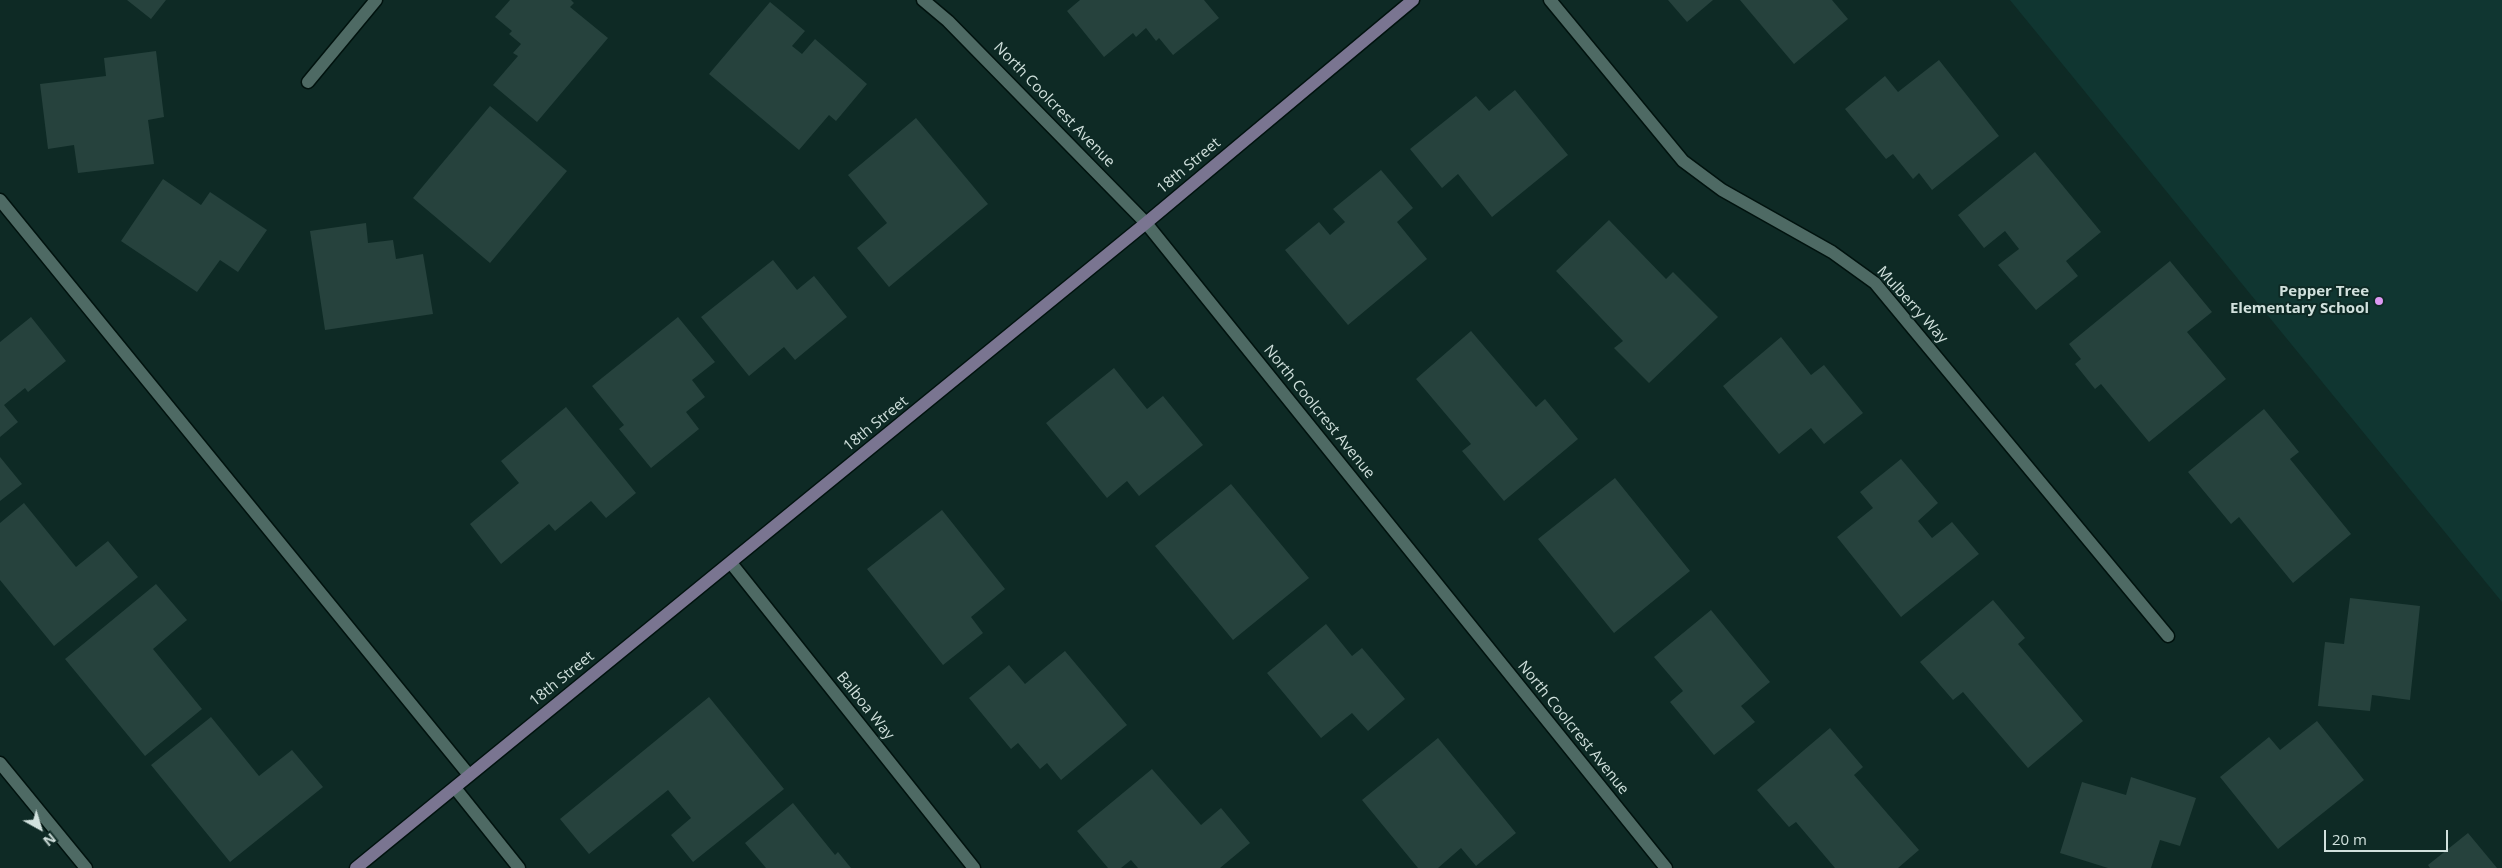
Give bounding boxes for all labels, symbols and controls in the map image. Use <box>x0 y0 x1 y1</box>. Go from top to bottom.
street label: North Coolcrest Avenue <box>990 39 1118 171</box>
street label: 18th Street <box>1154 134 1224 198</box>
street label: Mulberry Way <box>1873 263 1951 347</box>
place label: Pepper Tree Elementary School <box>2230 283 2369 318</box>
marker: Pepper Tree Elementary School <box>2373 295 2385 307</box>
street label: North Coolcrest Avenue <box>1260 342 1378 482</box>
street label: 18th Street <box>840 393 912 455</box>
street label: 18th Street <box>526 648 598 710</box>
street label: North Coolcrest Avenue <box>1514 658 1632 798</box>
street label: Balboa Way <box>832 668 898 744</box>
north arrow <box>15 803 65 853</box>
scale bar <box>2327 820 2451 852</box>
text: N <box>39 829 60 851</box>
text: 20 m <box>2332 829 2367 849</box>

